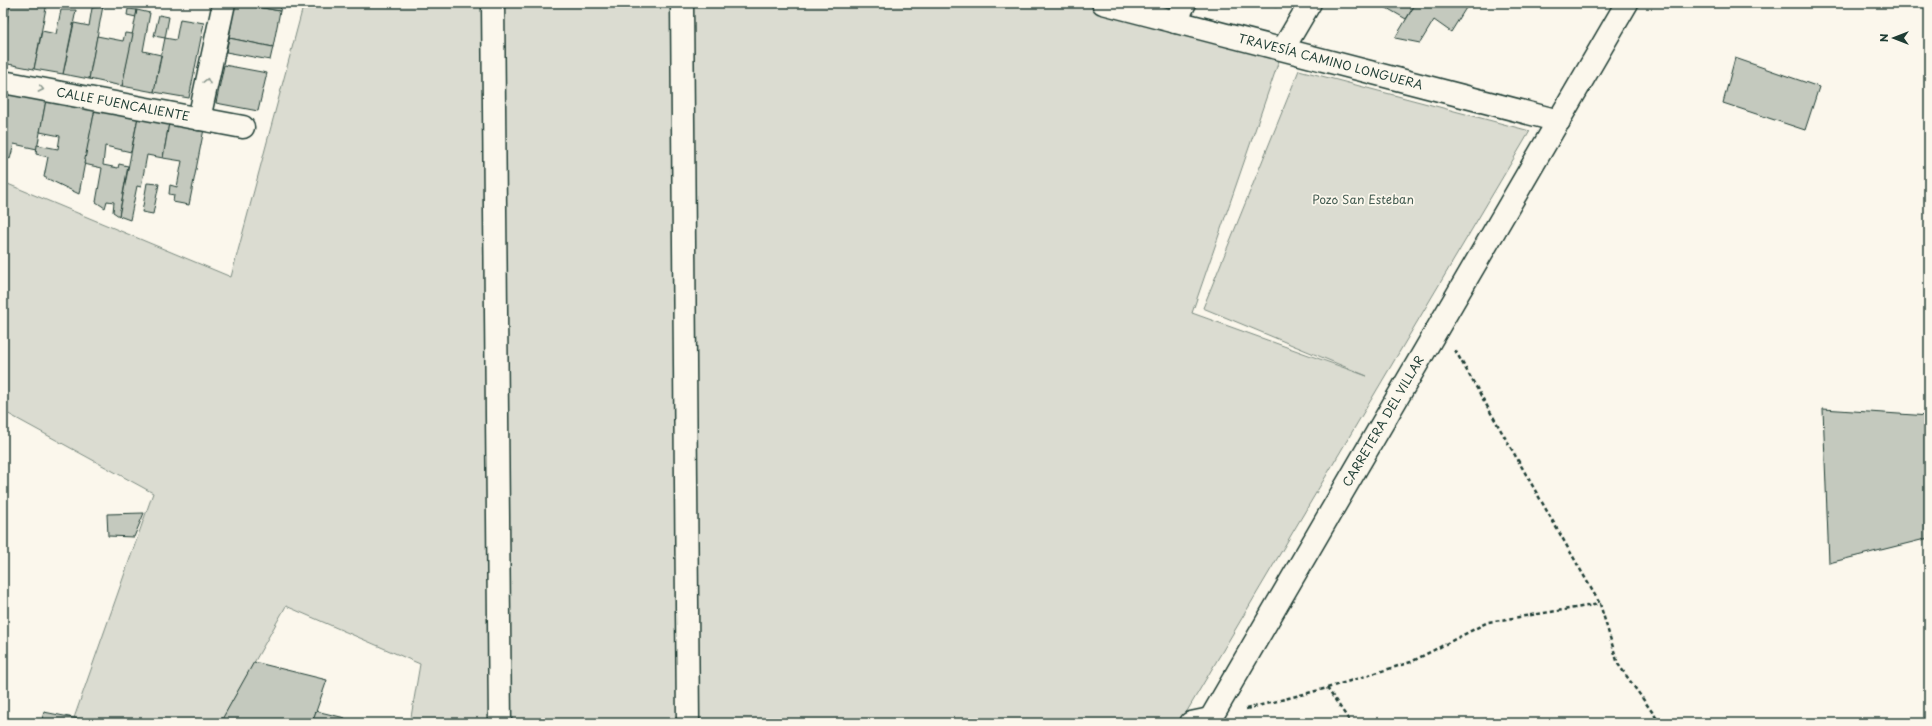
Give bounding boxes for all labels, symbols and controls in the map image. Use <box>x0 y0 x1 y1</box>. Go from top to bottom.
north arrow <box>1874 18 1914 58</box>
street label: TRAVESÍA CAMINO LONGUERA <box>1237 28 1425 93</box>
text: N <box>1875 33 1892 42</box>
one-way arrow <box>203 77 211 84</box>
street label: CALLE FUENCALIENTE <box>55 82 191 125</box>
one-way arrow <box>38 85 44 93</box>
park label: Pozo San Esteban <box>1312 190 1414 208</box>
street label: CARRETERA DEL VILLAR <box>1337 352 1428 490</box>

